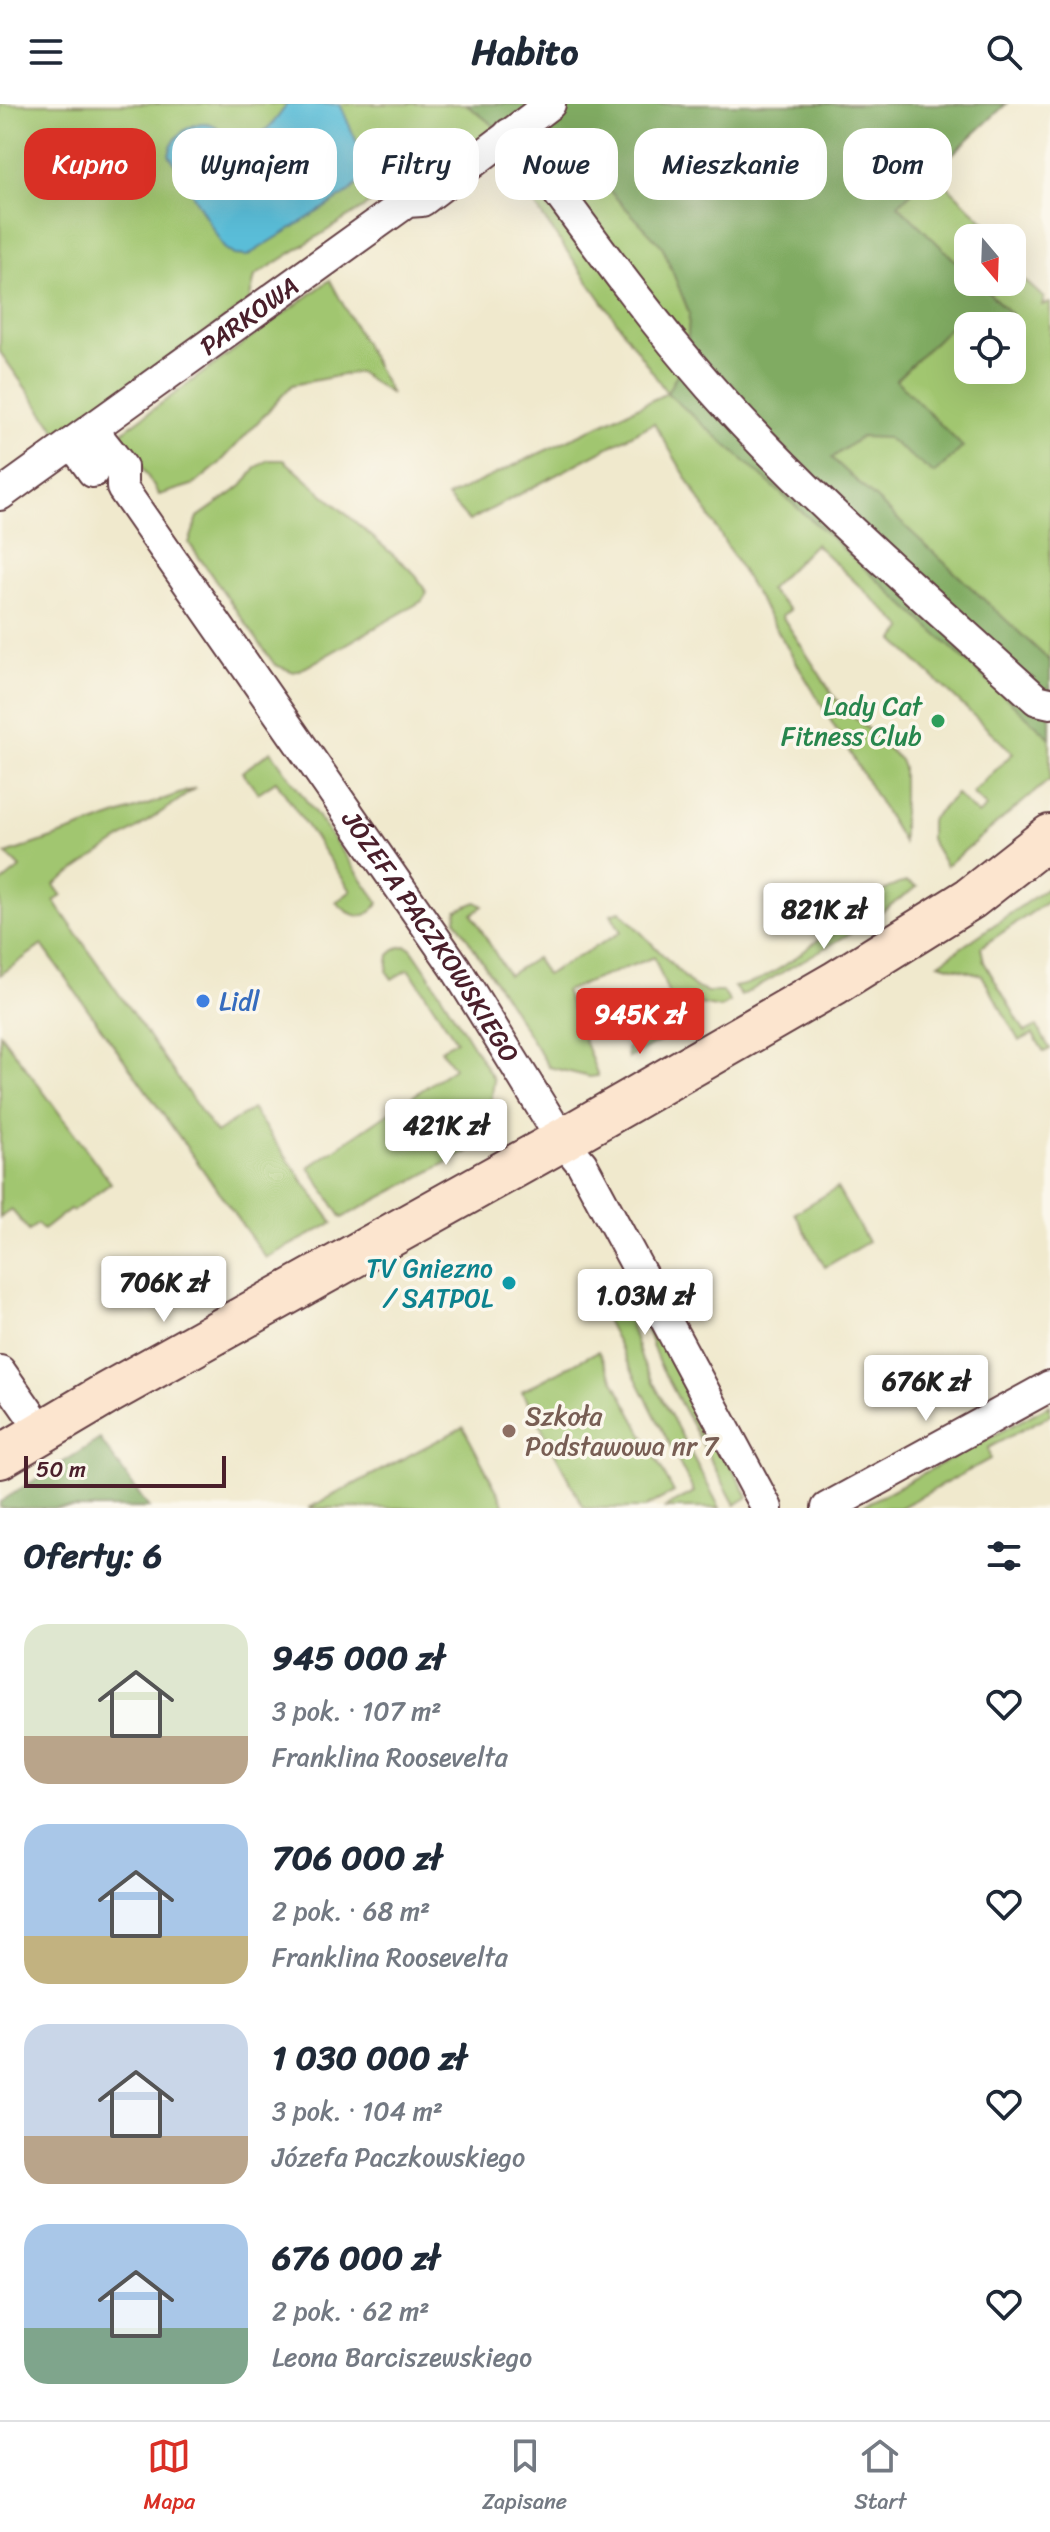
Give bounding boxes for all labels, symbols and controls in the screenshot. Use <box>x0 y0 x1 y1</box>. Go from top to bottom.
text: Habito <box>472 20 578 84</box>
icon: menu <box>24 30 68 74</box>
icon: search <box>982 30 1026 74</box>
chip: Kupno <box>24 128 156 200</box>
chip: Wynajem <box>172 128 337 200</box>
chip: Filtry <box>353 128 479 200</box>
chip: Nowe <box>495 128 618 200</box>
chip: Mieszkanie <box>634 128 827 200</box>
chip: Dom <box>843 128 952 200</box>
north arrow <box>954 224 1026 296</box>
map controls <box>954 224 1026 384</box>
street label: PARKOWA <box>189 264 309 368</box>
button: locate <box>954 312 1026 384</box>
place label: Lady Cat Fitness Club <box>781 683 924 759</box>
marker: Lady Cat Fitness Club <box>929 712 947 730</box>
street label: JÓZEFA PACZKOWSKIEGO <box>329 800 532 1072</box>
pin: 821K zł <box>750 883 898 951</box>
text: 821K zł <box>781 886 867 932</box>
place label: Lidl <box>219 978 260 1024</box>
pin: 945K zł <box>566 988 714 1056</box>
text: 945K zł <box>594 991 686 1037</box>
marker: Lidl <box>194 992 212 1010</box>
pin: 421K zł <box>372 1099 520 1167</box>
text: 421K zł <box>403 1102 489 1148</box>
place label: TV Gniezno / SATPOL <box>366 1245 493 1321</box>
pin: 706K zł <box>90 1256 238 1324</box>
text: 706K zł <box>119 1259 209 1305</box>
pin: 1.03M zł <box>562 1269 728 1337</box>
text: 1.03M zł <box>596 1272 694 1318</box>
marker: TV Gniezno / SATPOL <box>500 1274 518 1292</box>
pin: 676K zł <box>852 1355 1000 1423</box>
text: 676K zł <box>882 1358 970 1404</box>
place label: Szkoła Podstawowa nr 7 <box>525 1393 720 1469</box>
marker: Szkoła Podstawowa nr 7 <box>500 1422 518 1440</box>
text: 50 m <box>36 1450 86 1489</box>
scale bar <box>24 1452 226 1488</box>
text: Oferty: 6 <box>24 1526 162 1586</box>
icon: filters <box>982 1534 1026 1578</box>
text: 945 000 zł <box>272 1628 444 1688</box>
icon: home <box>88 1656 184 1752</box>
icon: heart <box>982 1682 1026 1726</box>
text: 3 pok. · 107 m² <box>272 1688 442 1734</box>
text: Franklina Roosevelta <box>272 1734 508 1780</box>
text: 706 000 zł <box>272 1828 442 1888</box>
icon: home <box>88 1856 184 1952</box>
icon: heart <box>982 1882 1026 1926</box>
text: 2 pok. · 68 m² <box>272 1888 430 1934</box>
text: Franklina Roosevelta <box>272 1934 508 1980</box>
text: 1 030 000 zł <box>272 2028 466 2088</box>
icon: home <box>88 2056 184 2152</box>
icon: heart <box>982 2082 1026 2126</box>
text: 3 pok. · 104 m² <box>272 2088 443 2134</box>
text: Józefa Paczkowskiego <box>272 2134 525 2180</box>
text: 676 000 zł <box>272 2228 439 2288</box>
icon: home <box>88 2256 184 2352</box>
icon: heart <box>982 2282 1026 2326</box>
text: 2 pok. · 62 m² <box>272 2288 430 2334</box>
text: Leona Barciszewskiego <box>272 2334 532 2380</box>
tab: Mapa <box>143 2434 195 2521</box>
tab: Zapisane <box>482 2434 567 2521</box>
tab: Start <box>854 2434 907 2521</box>

